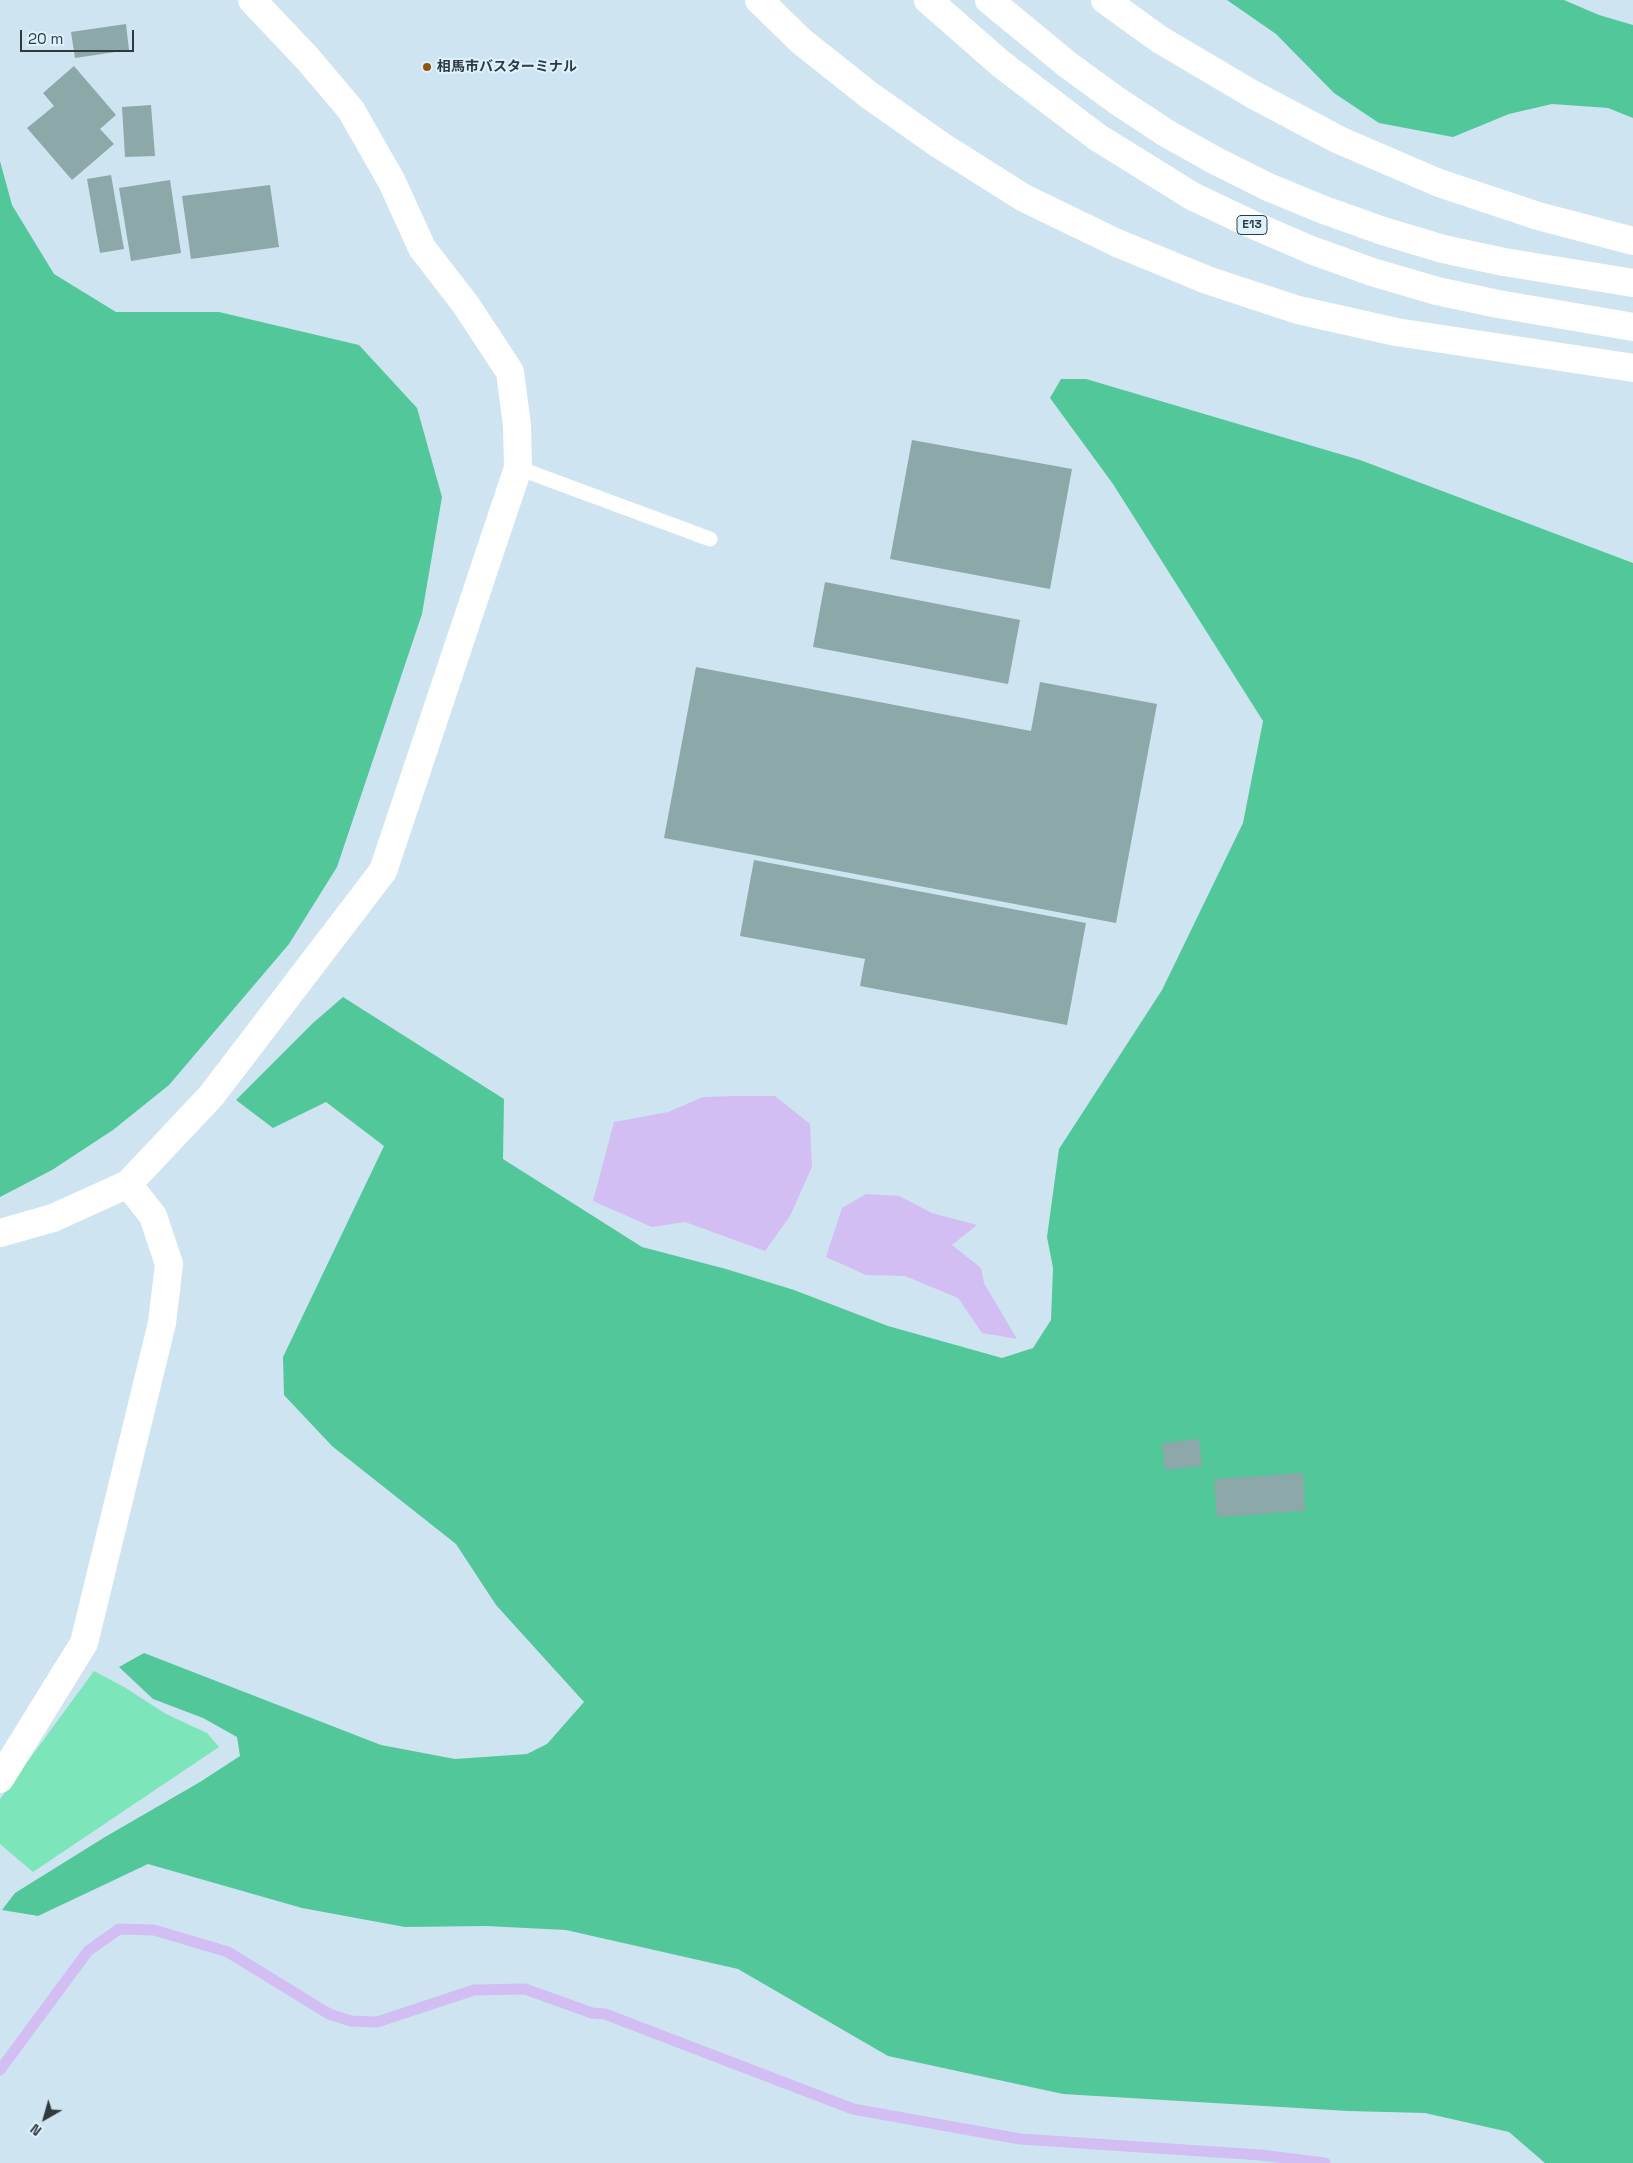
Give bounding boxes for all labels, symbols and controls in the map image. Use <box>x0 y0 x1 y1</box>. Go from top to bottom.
scale bar <box>22 20 136 52</box>
text: 20 m <box>28 29 63 48</box>
place label: 相馬市バスターミナル <box>437 59 577 75</box>
marker: 相馬市バスターミナル <box>421 61 433 73</box>
road number: E13 <box>1237 216 1267 234</box>
north arrow <box>20 2093 70 2143</box>
text: N <box>27 2120 45 2140</box>

